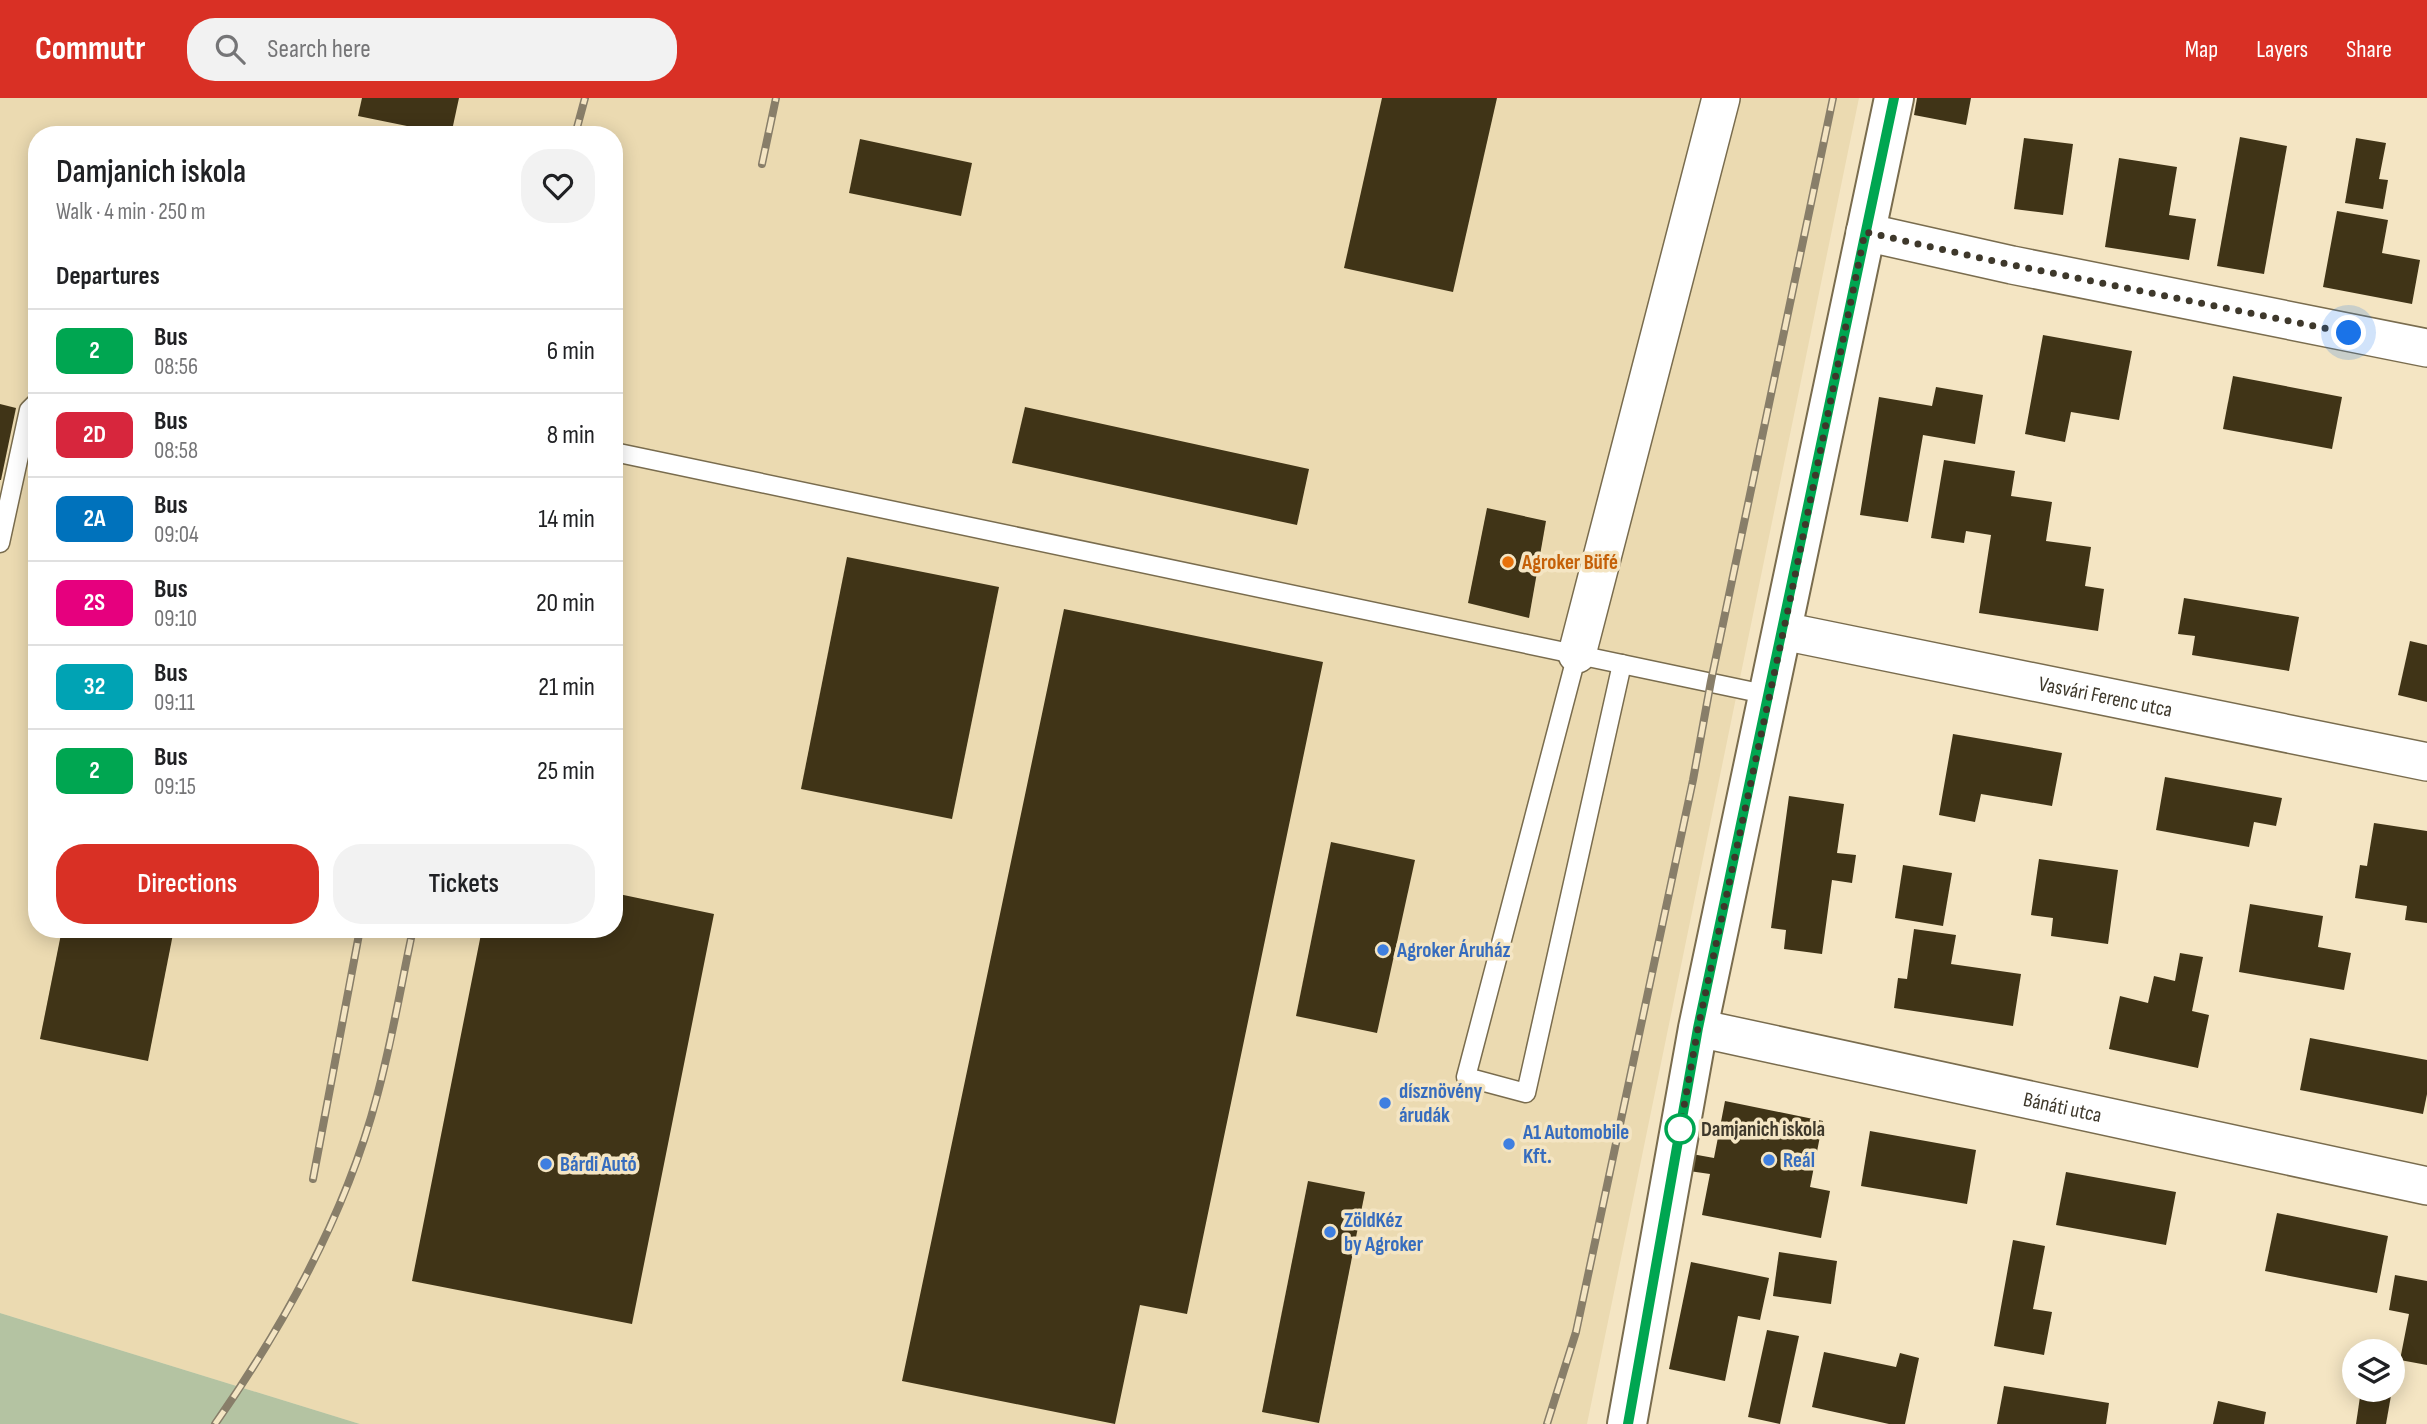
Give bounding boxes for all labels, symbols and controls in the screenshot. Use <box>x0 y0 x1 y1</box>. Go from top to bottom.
search box <box>187 18 677 81</box>
text: Commutr <box>35 29 145 69</box>
icon: search <box>211 30 249 68</box>
text: Search here <box>267 34 371 65</box>
text: Map <box>2185 35 2218 64</box>
text: Layers <box>2256 35 2308 64</box>
text: Share <box>2346 35 2392 64</box>
button: heart <box>521 149 595 223</box>
text: Damjanich iskola <box>56 152 246 192</box>
text: Walk · 4 min · 250 m <box>56 198 206 226</box>
text: Departures <box>56 261 160 292</box>
your location <box>2331 315 2366 350</box>
text: Bus <box>154 322 188 353</box>
text: 2 <box>89 336 100 365</box>
text: 6 min <box>547 336 595 367</box>
text: 08:56 <box>154 353 198 381</box>
text: Bus <box>154 406 188 437</box>
text: 2D <box>83 420 106 449</box>
text: 8 min <box>547 420 595 451</box>
text: 08:58 <box>154 437 198 465</box>
text: Bus <box>154 490 188 521</box>
text: 2A <box>84 504 105 533</box>
text: 14 min <box>538 504 595 535</box>
text: 09:04 <box>154 521 199 549</box>
place label: Agroker Büfé <box>1521 550 1618 575</box>
marker: Agroker Büfé <box>1500 554 1516 570</box>
text: Bus <box>154 574 188 605</box>
text: 2S <box>84 588 105 617</box>
text: 20 min <box>536 588 595 619</box>
text: 09:10 <box>154 605 197 633</box>
text: Bus <box>154 658 188 689</box>
street label: Vasvári Ferenc utca <box>2036 671 2174 722</box>
text: 32 <box>84 672 105 701</box>
text: 21 min <box>538 672 595 703</box>
text: 09:11 <box>154 689 195 717</box>
text: Bus <box>154 742 188 773</box>
text: 2 <box>89 756 100 785</box>
text: 25 min <box>537 756 595 787</box>
text: 09:15 <box>154 773 196 801</box>
button: Directions <box>56 844 319 924</box>
button: Tickets <box>333 844 595 924</box>
place label: Agroker Áruház <box>1396 938 1511 963</box>
marker: Agroker Áruház <box>1375 942 1391 958</box>
place label: dísznövény árudák <box>1399 1079 1482 1128</box>
street label: Bánáti utca <box>2021 1086 2104 1128</box>
marker: dísznövény árudák <box>1377 1095 1393 1111</box>
marker: Damjanich iskola <box>1665 1114 1695 1144</box>
place label: Damjanich iskola <box>1701 1117 1825 1142</box>
place label: A1 Automobile Kft. <box>1522 1120 1629 1169</box>
marker: A1 Automobile Kft. <box>1501 1136 1517 1152</box>
place label: Reál <box>1783 1148 1815 1173</box>
place label: Bárdi Autó <box>560 1152 637 1177</box>
marker: Reál <box>1761 1152 1777 1168</box>
marker: Bárdi Autó <box>538 1156 554 1172</box>
place label: ZöldKéz by Agroker <box>1344 1208 1424 1257</box>
marker: ZöldKéz by Agroker <box>1322 1224 1338 1240</box>
map controls <box>2342 1339 2405 1402</box>
button: layers <box>2342 1339 2405 1402</box>

